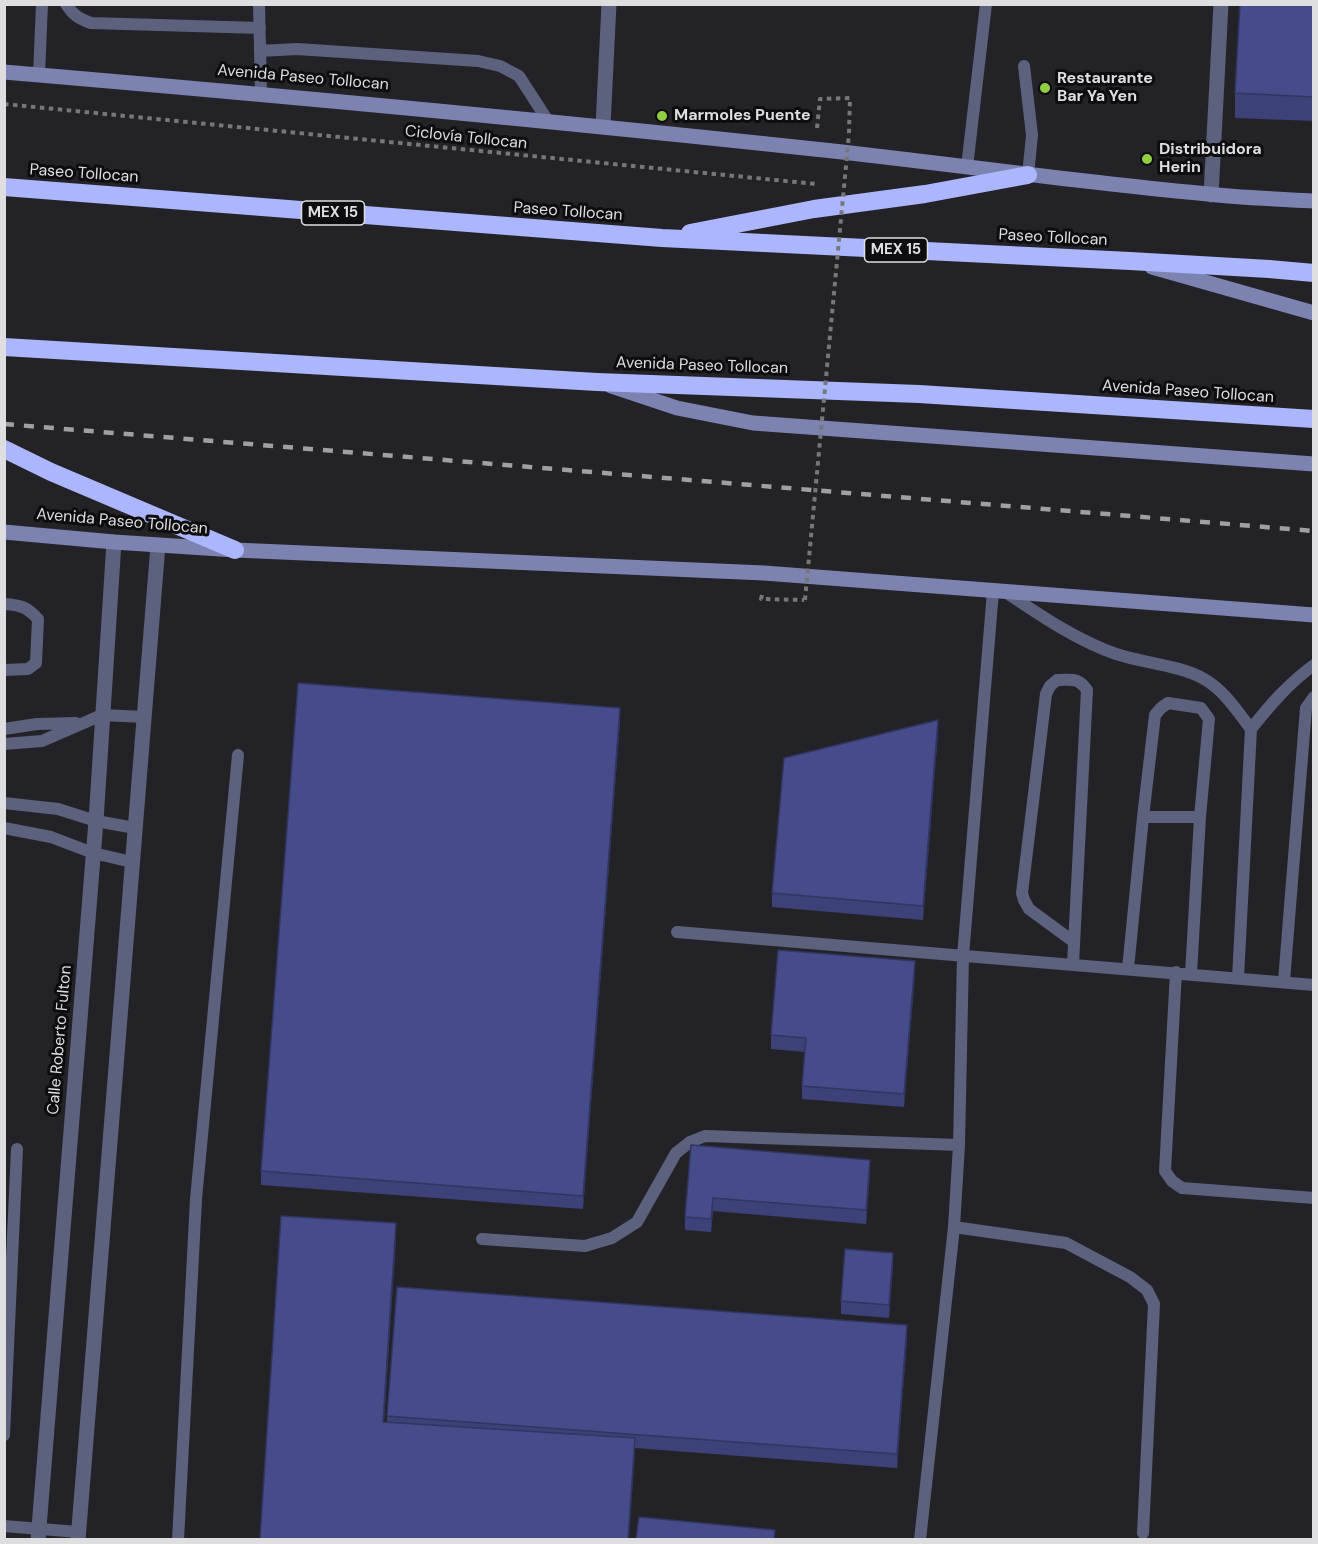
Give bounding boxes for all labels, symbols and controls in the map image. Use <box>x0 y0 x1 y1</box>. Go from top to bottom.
street label: Avenida Paseo Tollocan <box>216 61 390 95</box>
place label: Restaurante Bar Ya Yen <box>1057 69 1153 107</box>
marker: Restaurante Bar Ya Yen <box>1038 81 1052 95</box>
place label: Marmoles Puente <box>674 106 811 126</box>
marker: Marmoles Puente <box>655 109 669 123</box>
street label: Ciclovía Tollocan <box>404 122 528 154</box>
place label: Distribuidora Herin <box>1159 140 1262 178</box>
marker: Distribuidora Herin <box>1140 152 1154 166</box>
street label: Paseo Tollocan <box>29 161 139 187</box>
street label: Paseo Tollocan <box>513 199 623 225</box>
road number: MEX 15 <box>302 201 364 225</box>
street label: Paseo Tollocan <box>998 226 1108 250</box>
road number: MEX 15 <box>864 238 928 262</box>
street label: Avenida Paseo Tollocan <box>616 353 788 379</box>
street label: Avenida Paseo Tollocan <box>1101 376 1275 408</box>
street label: Avenida Paseo Tollocan <box>35 505 209 539</box>
street label: Calle Roberto Fulton <box>44 964 76 1116</box>

